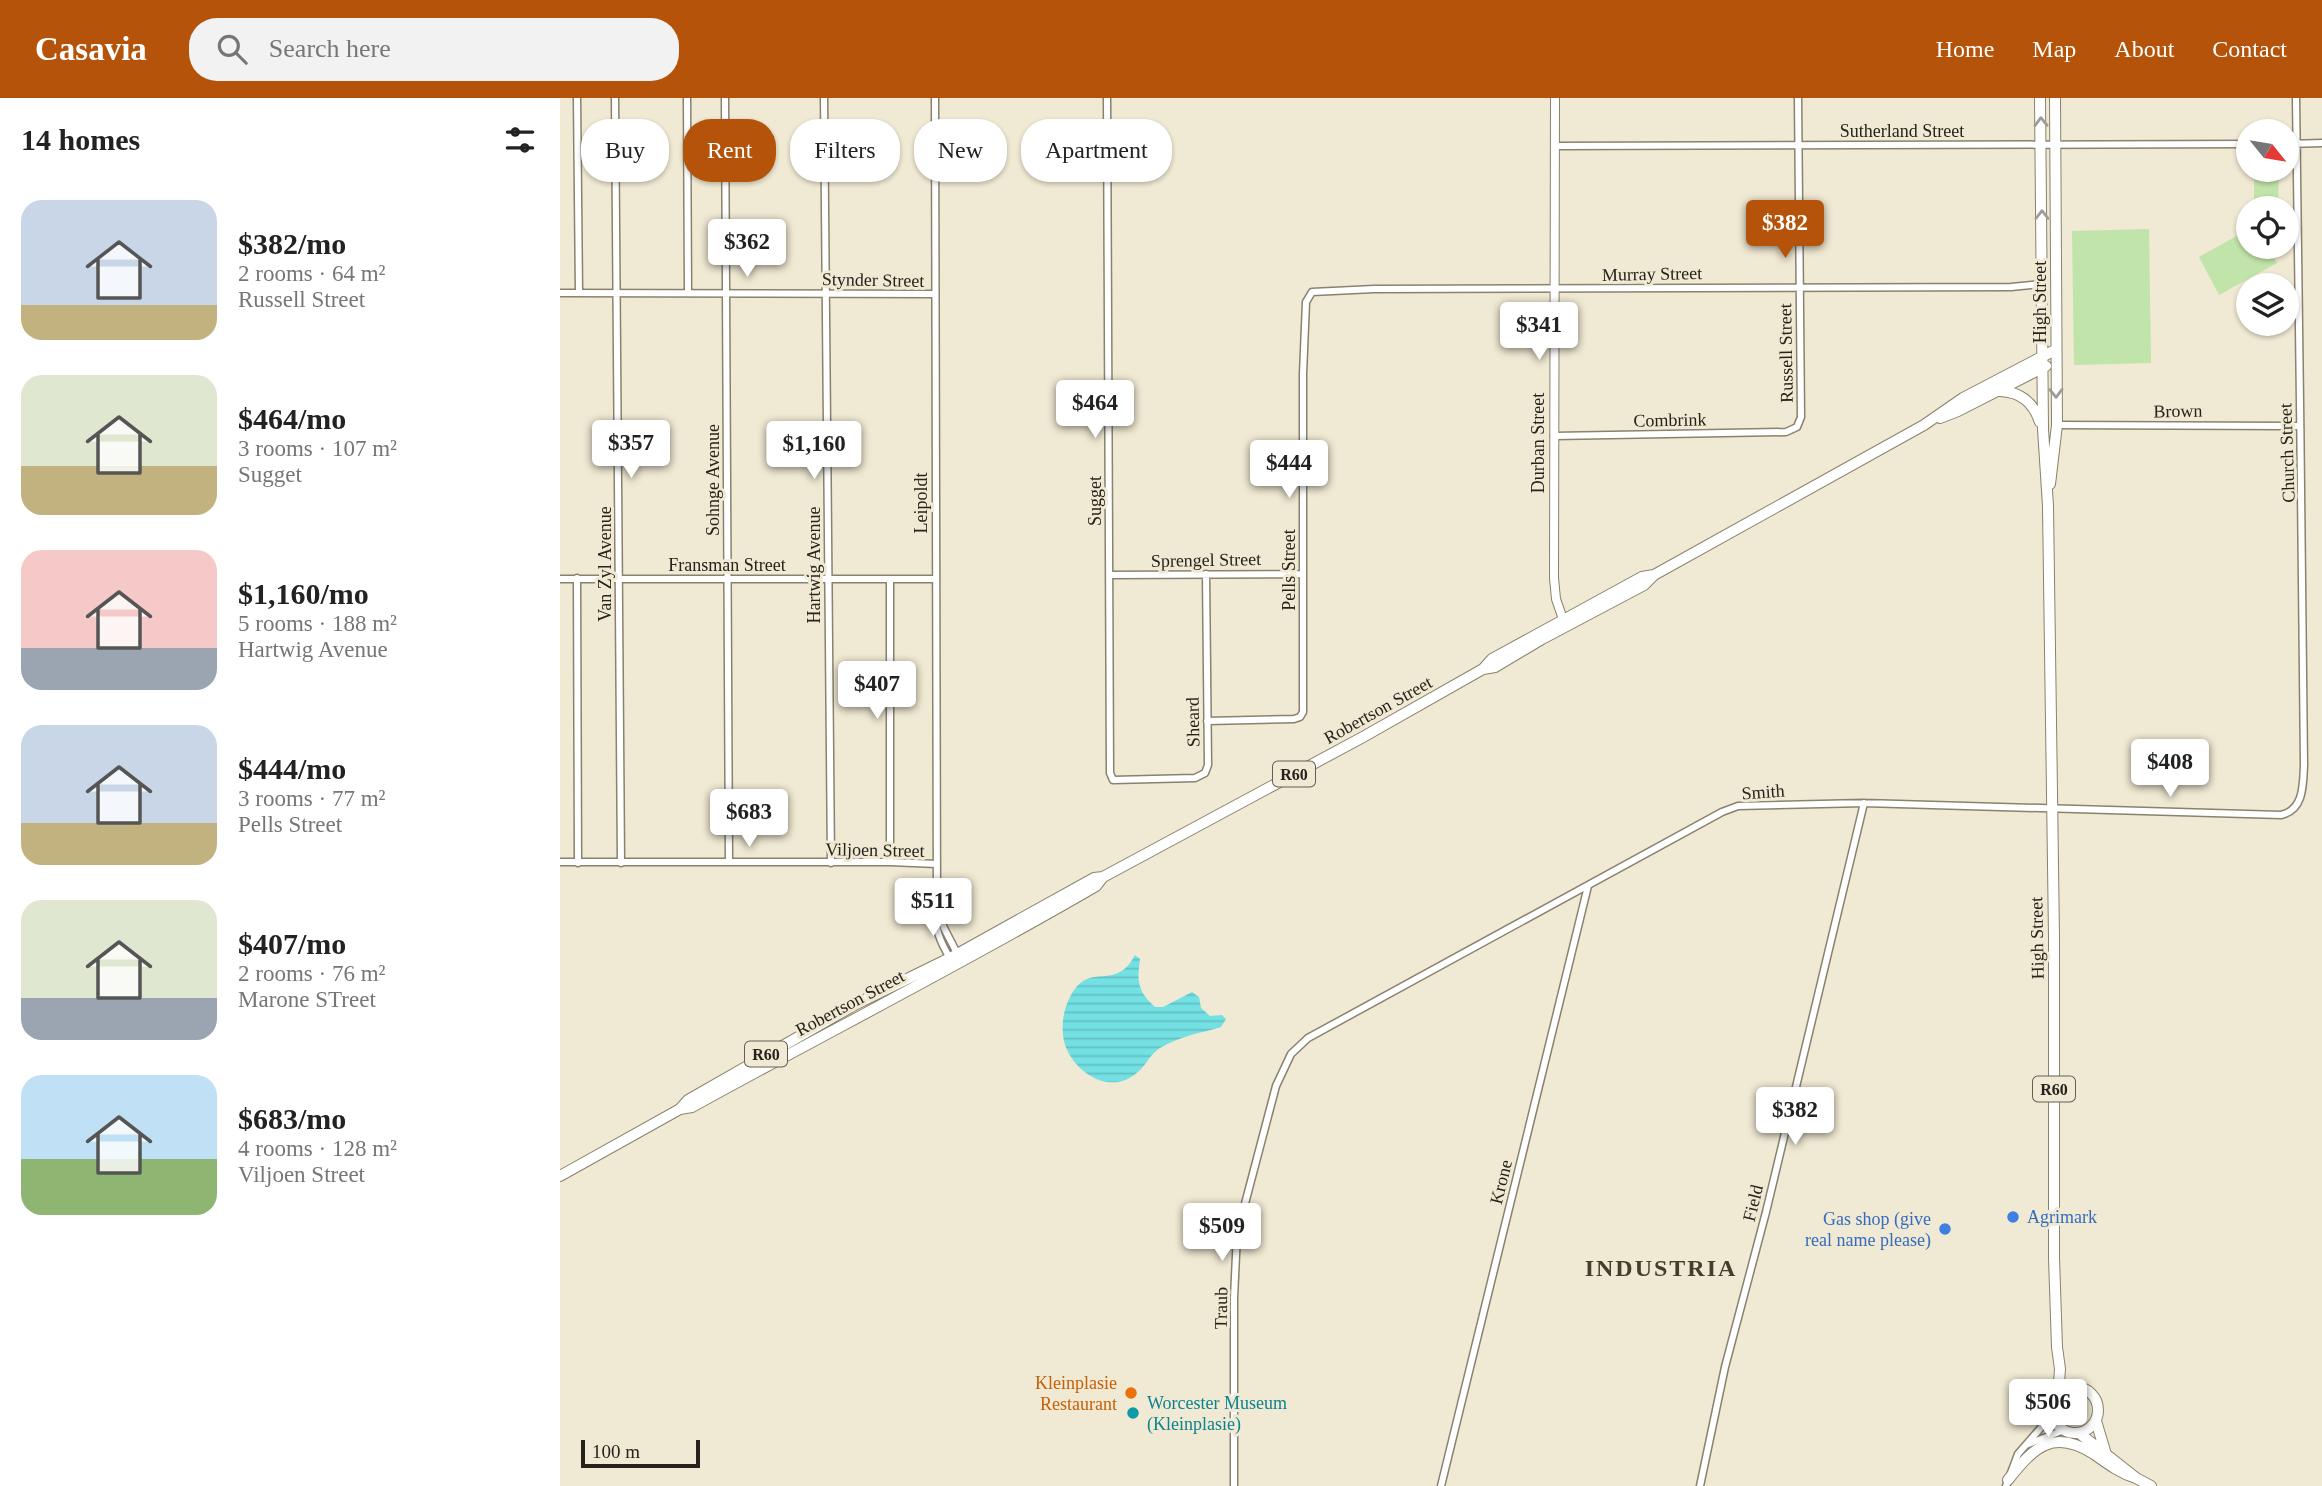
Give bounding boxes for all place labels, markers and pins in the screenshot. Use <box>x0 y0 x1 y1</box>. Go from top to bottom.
pin: $382 <box>1744 200 1826 260</box>
pin: $362 <box>706 220 788 279</box>
pin: $341 <box>1498 302 1580 362</box>
pin: $464 <box>1054 380 1136 440</box>
pin: $357 <box>590 420 672 480</box>
pin: $1,160 <box>757 422 871 481</box>
pin: $444 <box>1248 440 1330 500</box>
pin: $407 <box>836 662 918 721</box>
pin: $408 <box>2129 740 2211 799</box>
pin: $683 <box>708 790 790 849</box>
pin: $511 <box>892 878 974 938</box>
pin: $382 <box>1754 1088 1836 1147</box>
pin: $509 <box>1181 1204 1263 1263</box>
place label: Agrimark <box>2027 1207 2097 1227</box>
place label: Gas shop (give real name please) <box>1805 1209 1931 1251</box>
marker: Agrimark <box>2005 1209 2021 1225</box>
marker: Gas shop (give real name please) <box>1937 1221 1953 1237</box>
place label: Kleinplasie Restaurant <box>1035 1373 1117 1414</box>
pin: $506 <box>2007 1380 2089 1439</box>
marker: Kleinplasie Restaurant <box>1123 1385 1139 1401</box>
place label: Worcester Museum (Kleinplasie) <box>1147 1393 1287 1435</box>
marker: Worcester Museum (Kleinplasie) <box>1125 1405 1141 1421</box>

